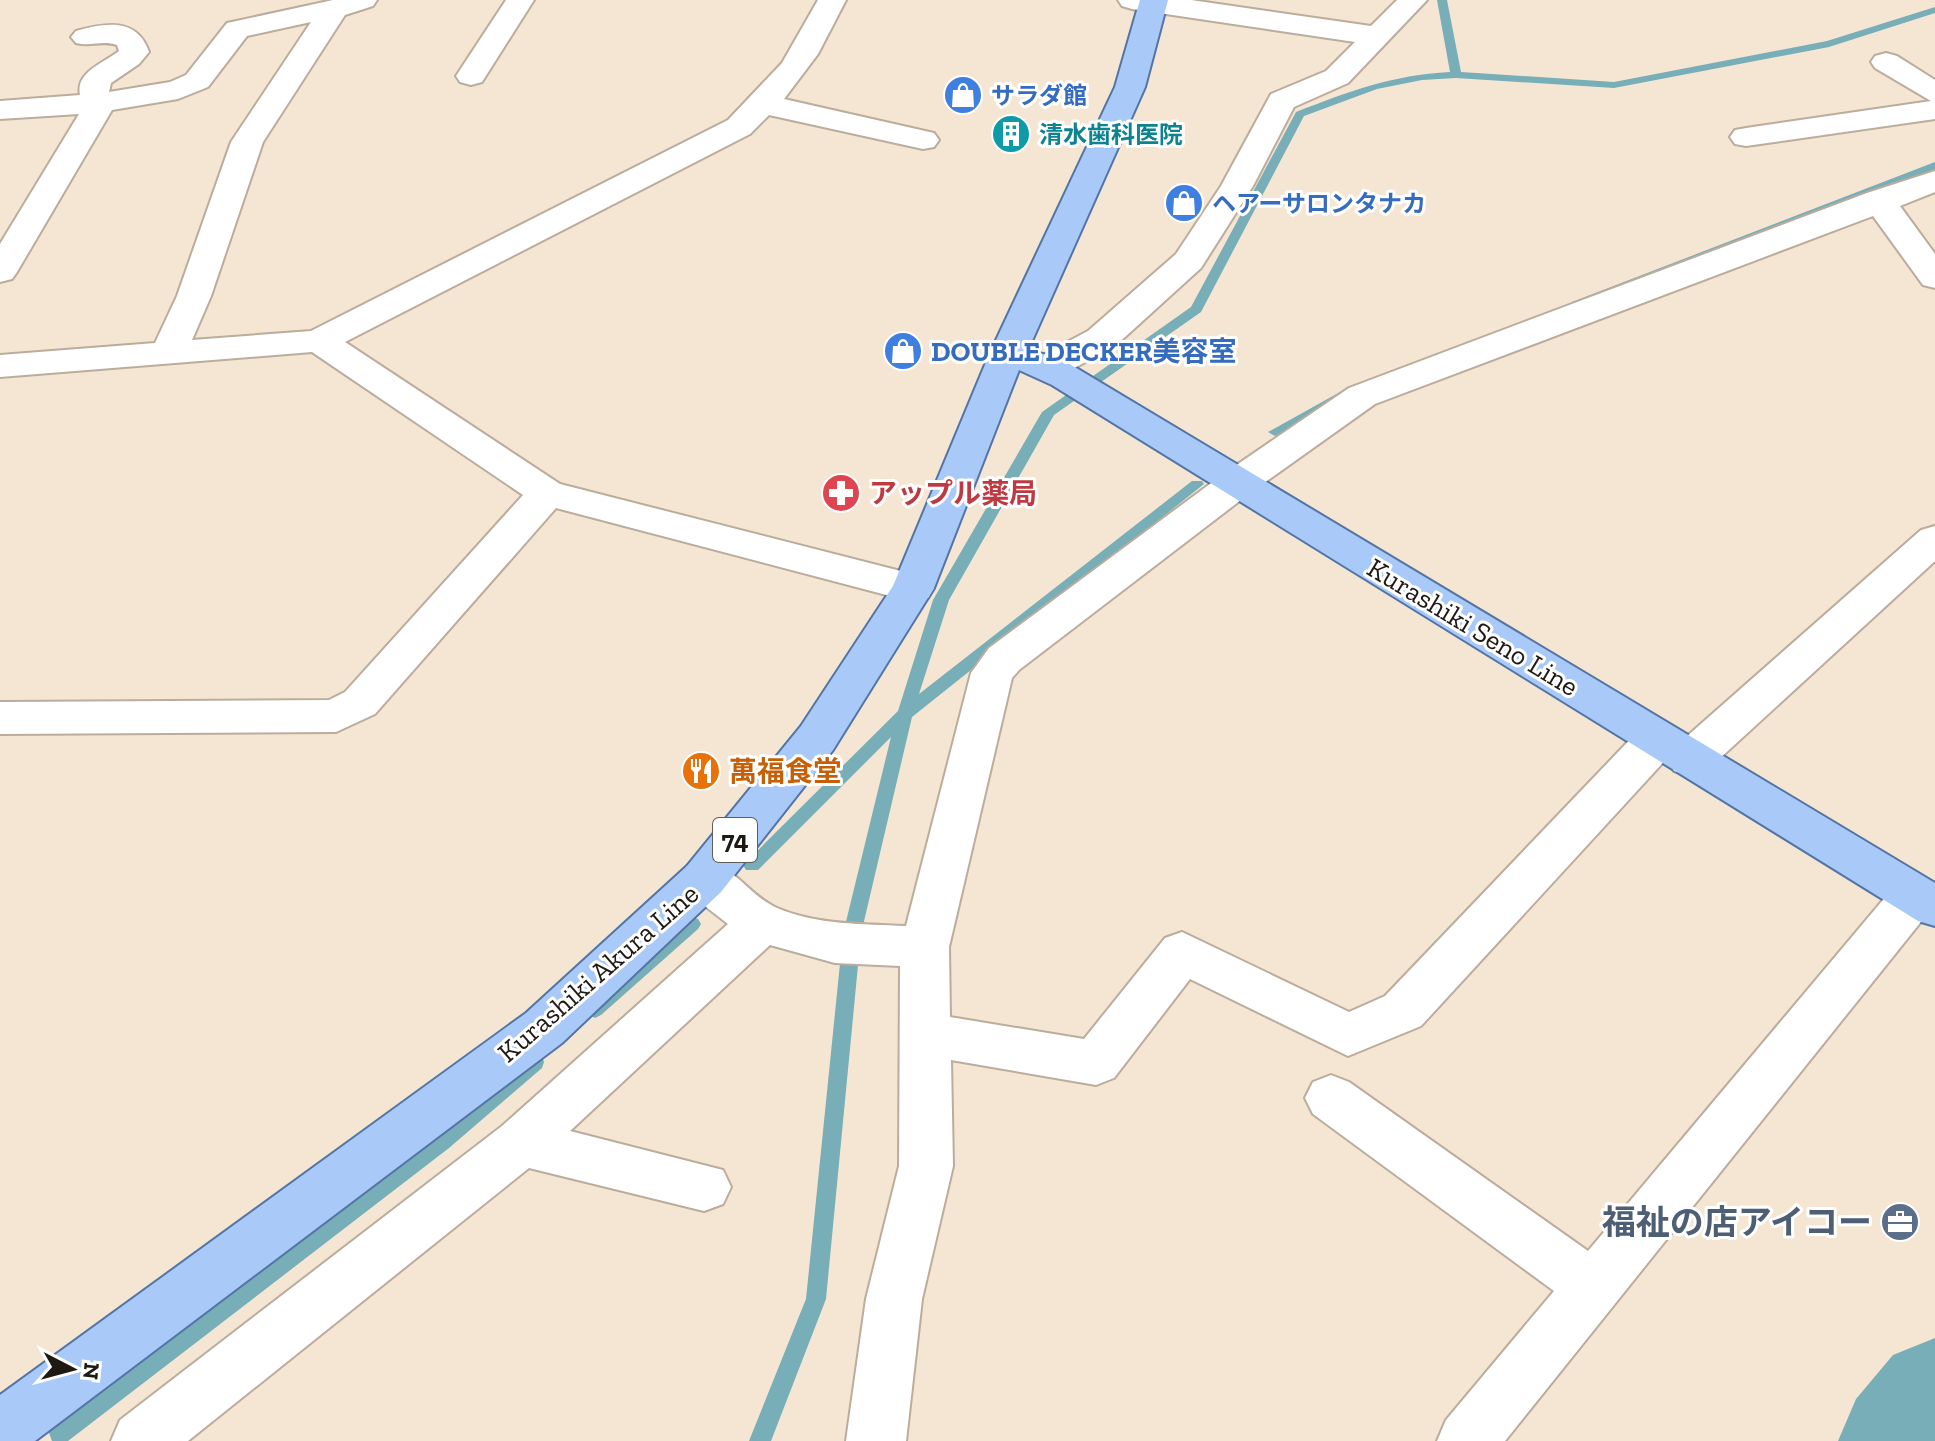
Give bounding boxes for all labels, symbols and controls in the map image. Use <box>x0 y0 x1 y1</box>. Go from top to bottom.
shop icon: サラダ館 <box>942 74 984 116</box>
place label: サラダ館 <box>991 81 1087 110</box>
building icon: 清水歯科医院 <box>990 113 1032 155</box>
place label: 清水歯科医院 <box>1039 120 1183 149</box>
shop icon: ヘアーサロンタナカ <box>1163 182 1205 224</box>
place label: ヘアーサロンタナカ <box>1212 189 1426 218</box>
shop icon: DOUBLE DECKER美容室 <box>882 330 924 372</box>
place label: DOUBLE DECKER美容室 <box>931 335 1236 368</box>
pharmacy icon: アップル薬局 <box>820 472 862 514</box>
place label: アップル薬局 <box>869 477 1037 510</box>
street label: Kurashiki Seno Line <box>1361 551 1585 703</box>
restaurant icon: 萬福食堂 <box>680 750 722 792</box>
place label: 萬福食堂 <box>729 755 841 788</box>
road number: 74 <box>713 818 757 862</box>
street label: Kurashiki Akura Line <box>491 877 705 1069</box>
office icon: 福祉の店アイコー <box>1879 1201 1921 1243</box>
place label: 福祉の店アイコー <box>1602 1202 1872 1243</box>
north arrow <box>32 1329 112 1409</box>
text: N <box>77 1361 106 1381</box>

